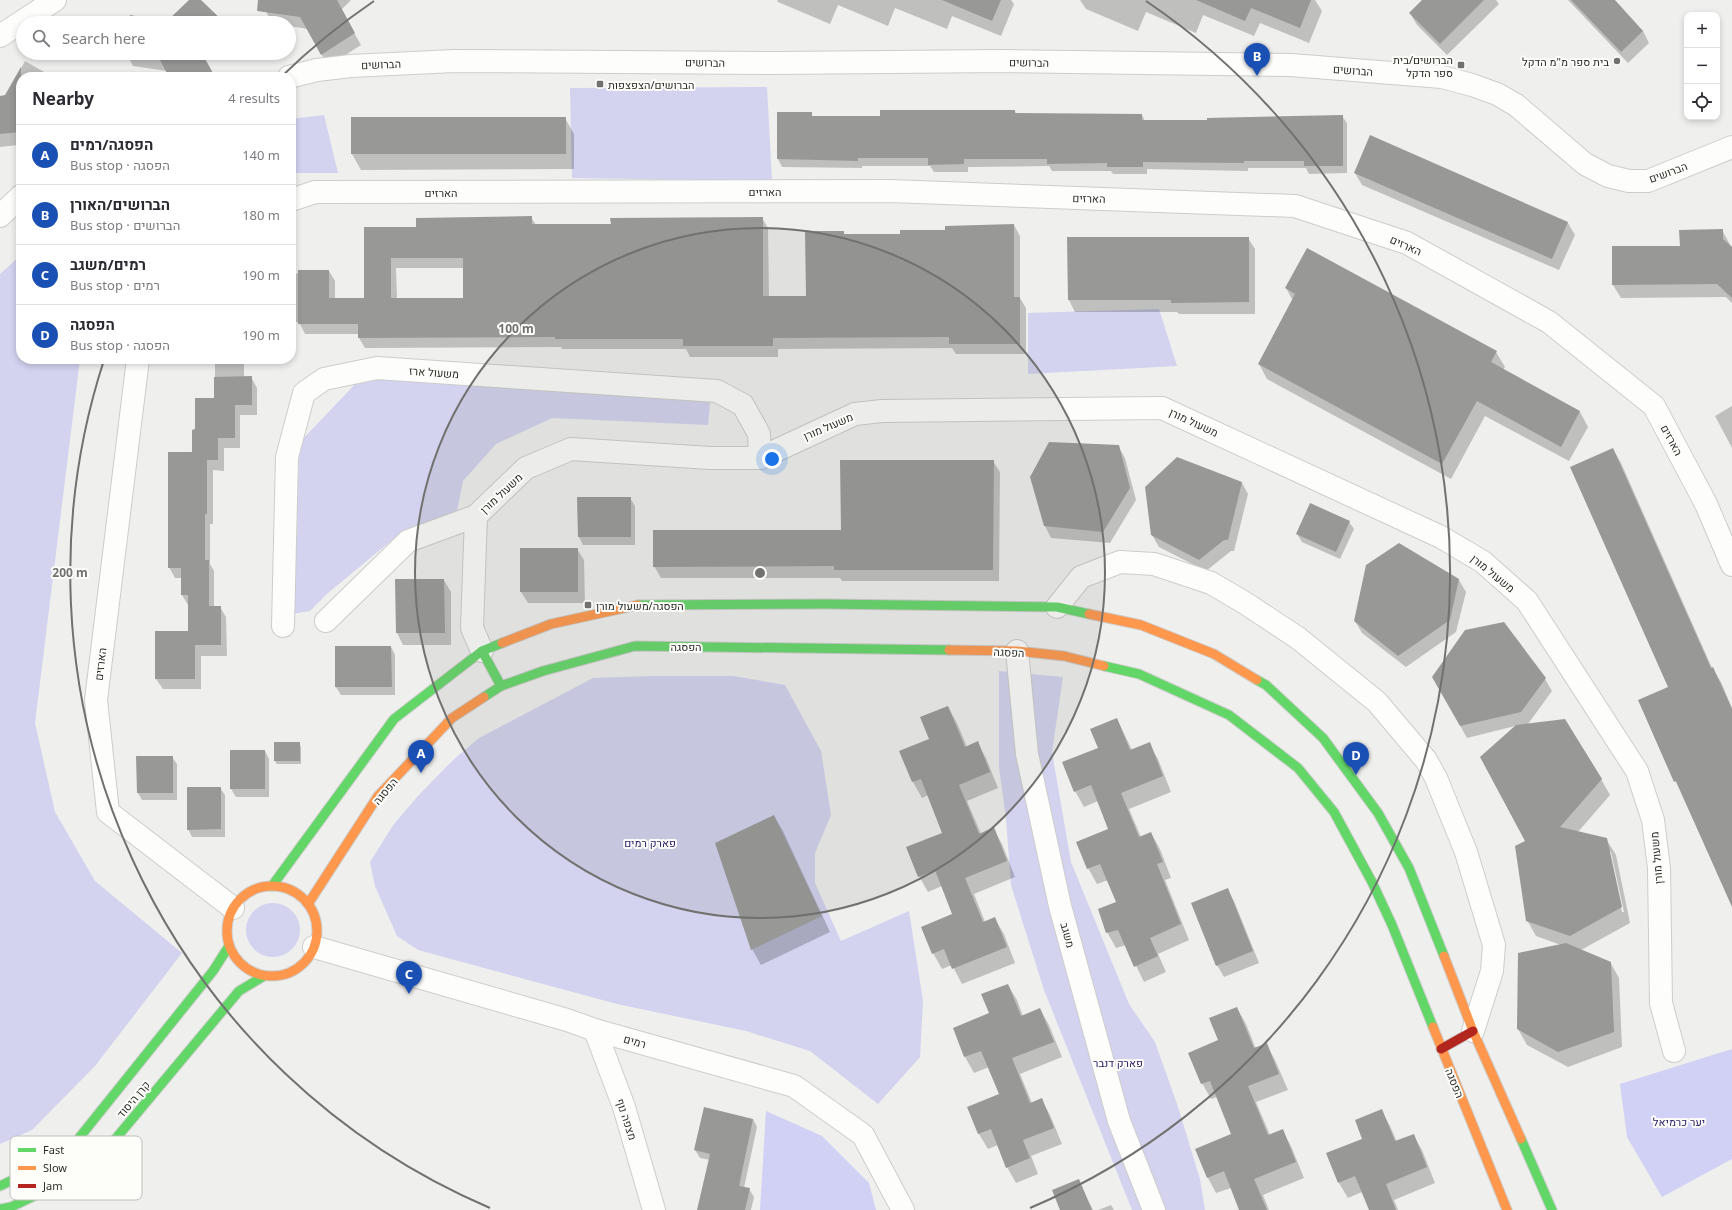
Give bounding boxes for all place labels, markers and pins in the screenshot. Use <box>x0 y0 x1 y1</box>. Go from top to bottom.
pin: B <box>1244 43 1270 76</box>
place label: הברושים/בית ספר הדקל <box>1393 52 1453 80</box>
place label: בית ספר מ"מ הדקל <box>1522 54 1609 69</box>
marker: בית ספר מ"מ הדקל <box>1612 56 1622 66</box>
marker: הברושים/בית ספר הדקל <box>1456 60 1466 70</box>
place label: הברושים/הצפצפות <box>608 77 694 92</box>
marker: הברושים/הצפצפות <box>595 79 605 89</box>
centre of rings <box>753 566 767 580</box>
place label: הפסגה/משעול מורן <box>596 598 684 613</box>
marker: הפסגה/משעול מורן <box>583 600 593 610</box>
pin: A <box>408 740 434 773</box>
pin: D <box>1343 742 1369 775</box>
pin: C <box>396 961 422 994</box>

